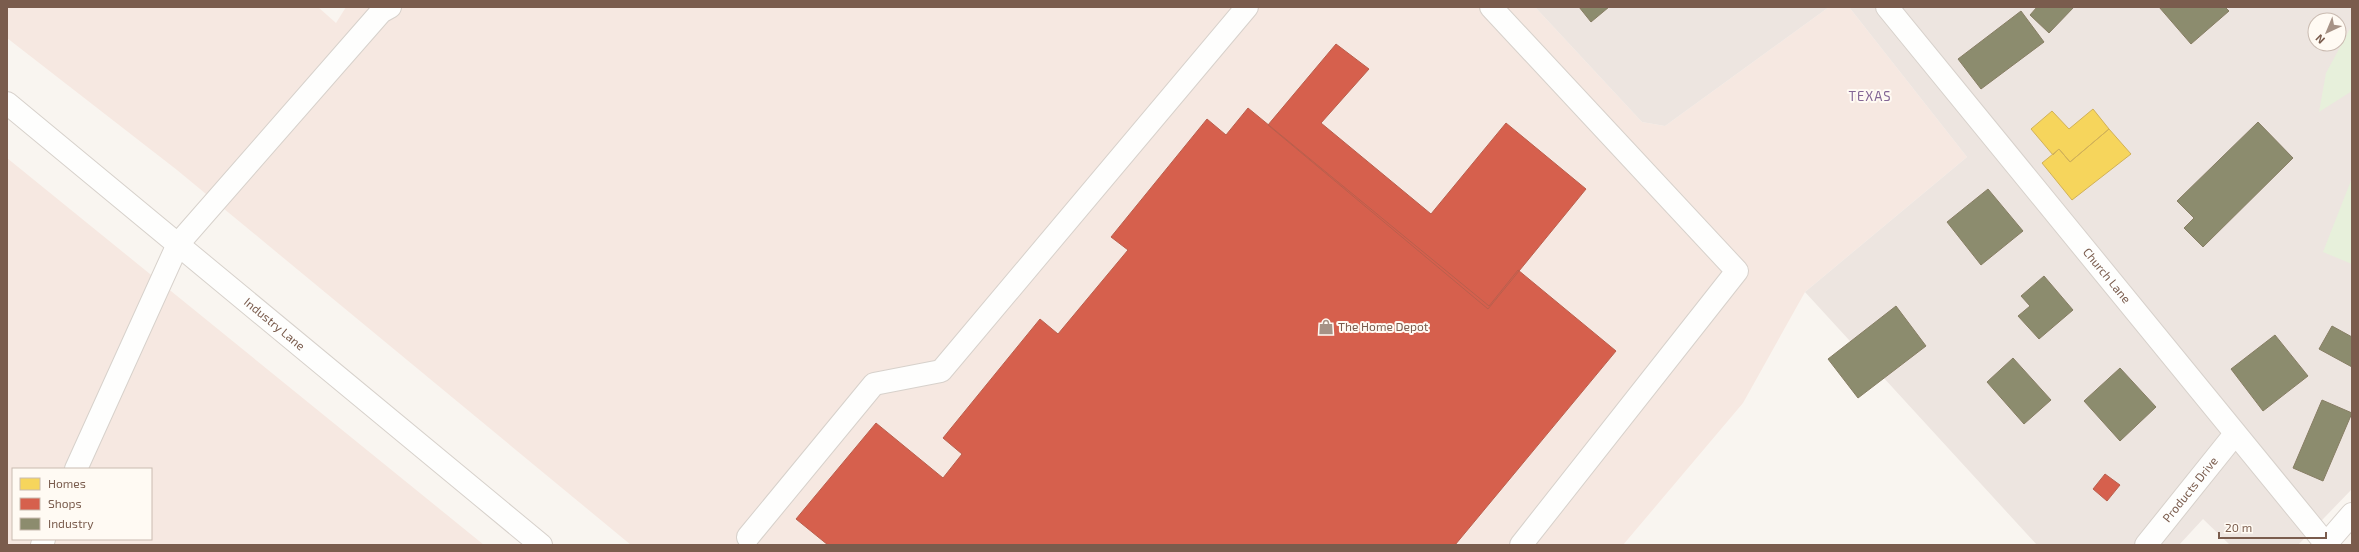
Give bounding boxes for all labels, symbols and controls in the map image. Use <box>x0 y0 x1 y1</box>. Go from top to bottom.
north arrow <box>2307 12 2347 52</box>
text: N <box>2312 32 2327 47</box>
district label: TEXAS <box>1848 88 1892 104</box>
street label: Church Lane <box>2081 245 2134 305</box>
street label: Industry Lane <box>242 294 308 353</box>
shop icon: The Home Depot <box>1317 318 1335 336</box>
place label: The Home Depot <box>1338 319 1429 333</box>
street label: Products Drive <box>2159 453 2220 525</box>
legend <box>12 468 152 540</box>
text: Homes <box>48 476 86 490</box>
text: Shops <box>48 496 82 510</box>
scale bar <box>2219 514 2326 540</box>
text: Industry <box>48 516 94 530</box>
text: 20 m <box>2225 520 2252 534</box>

